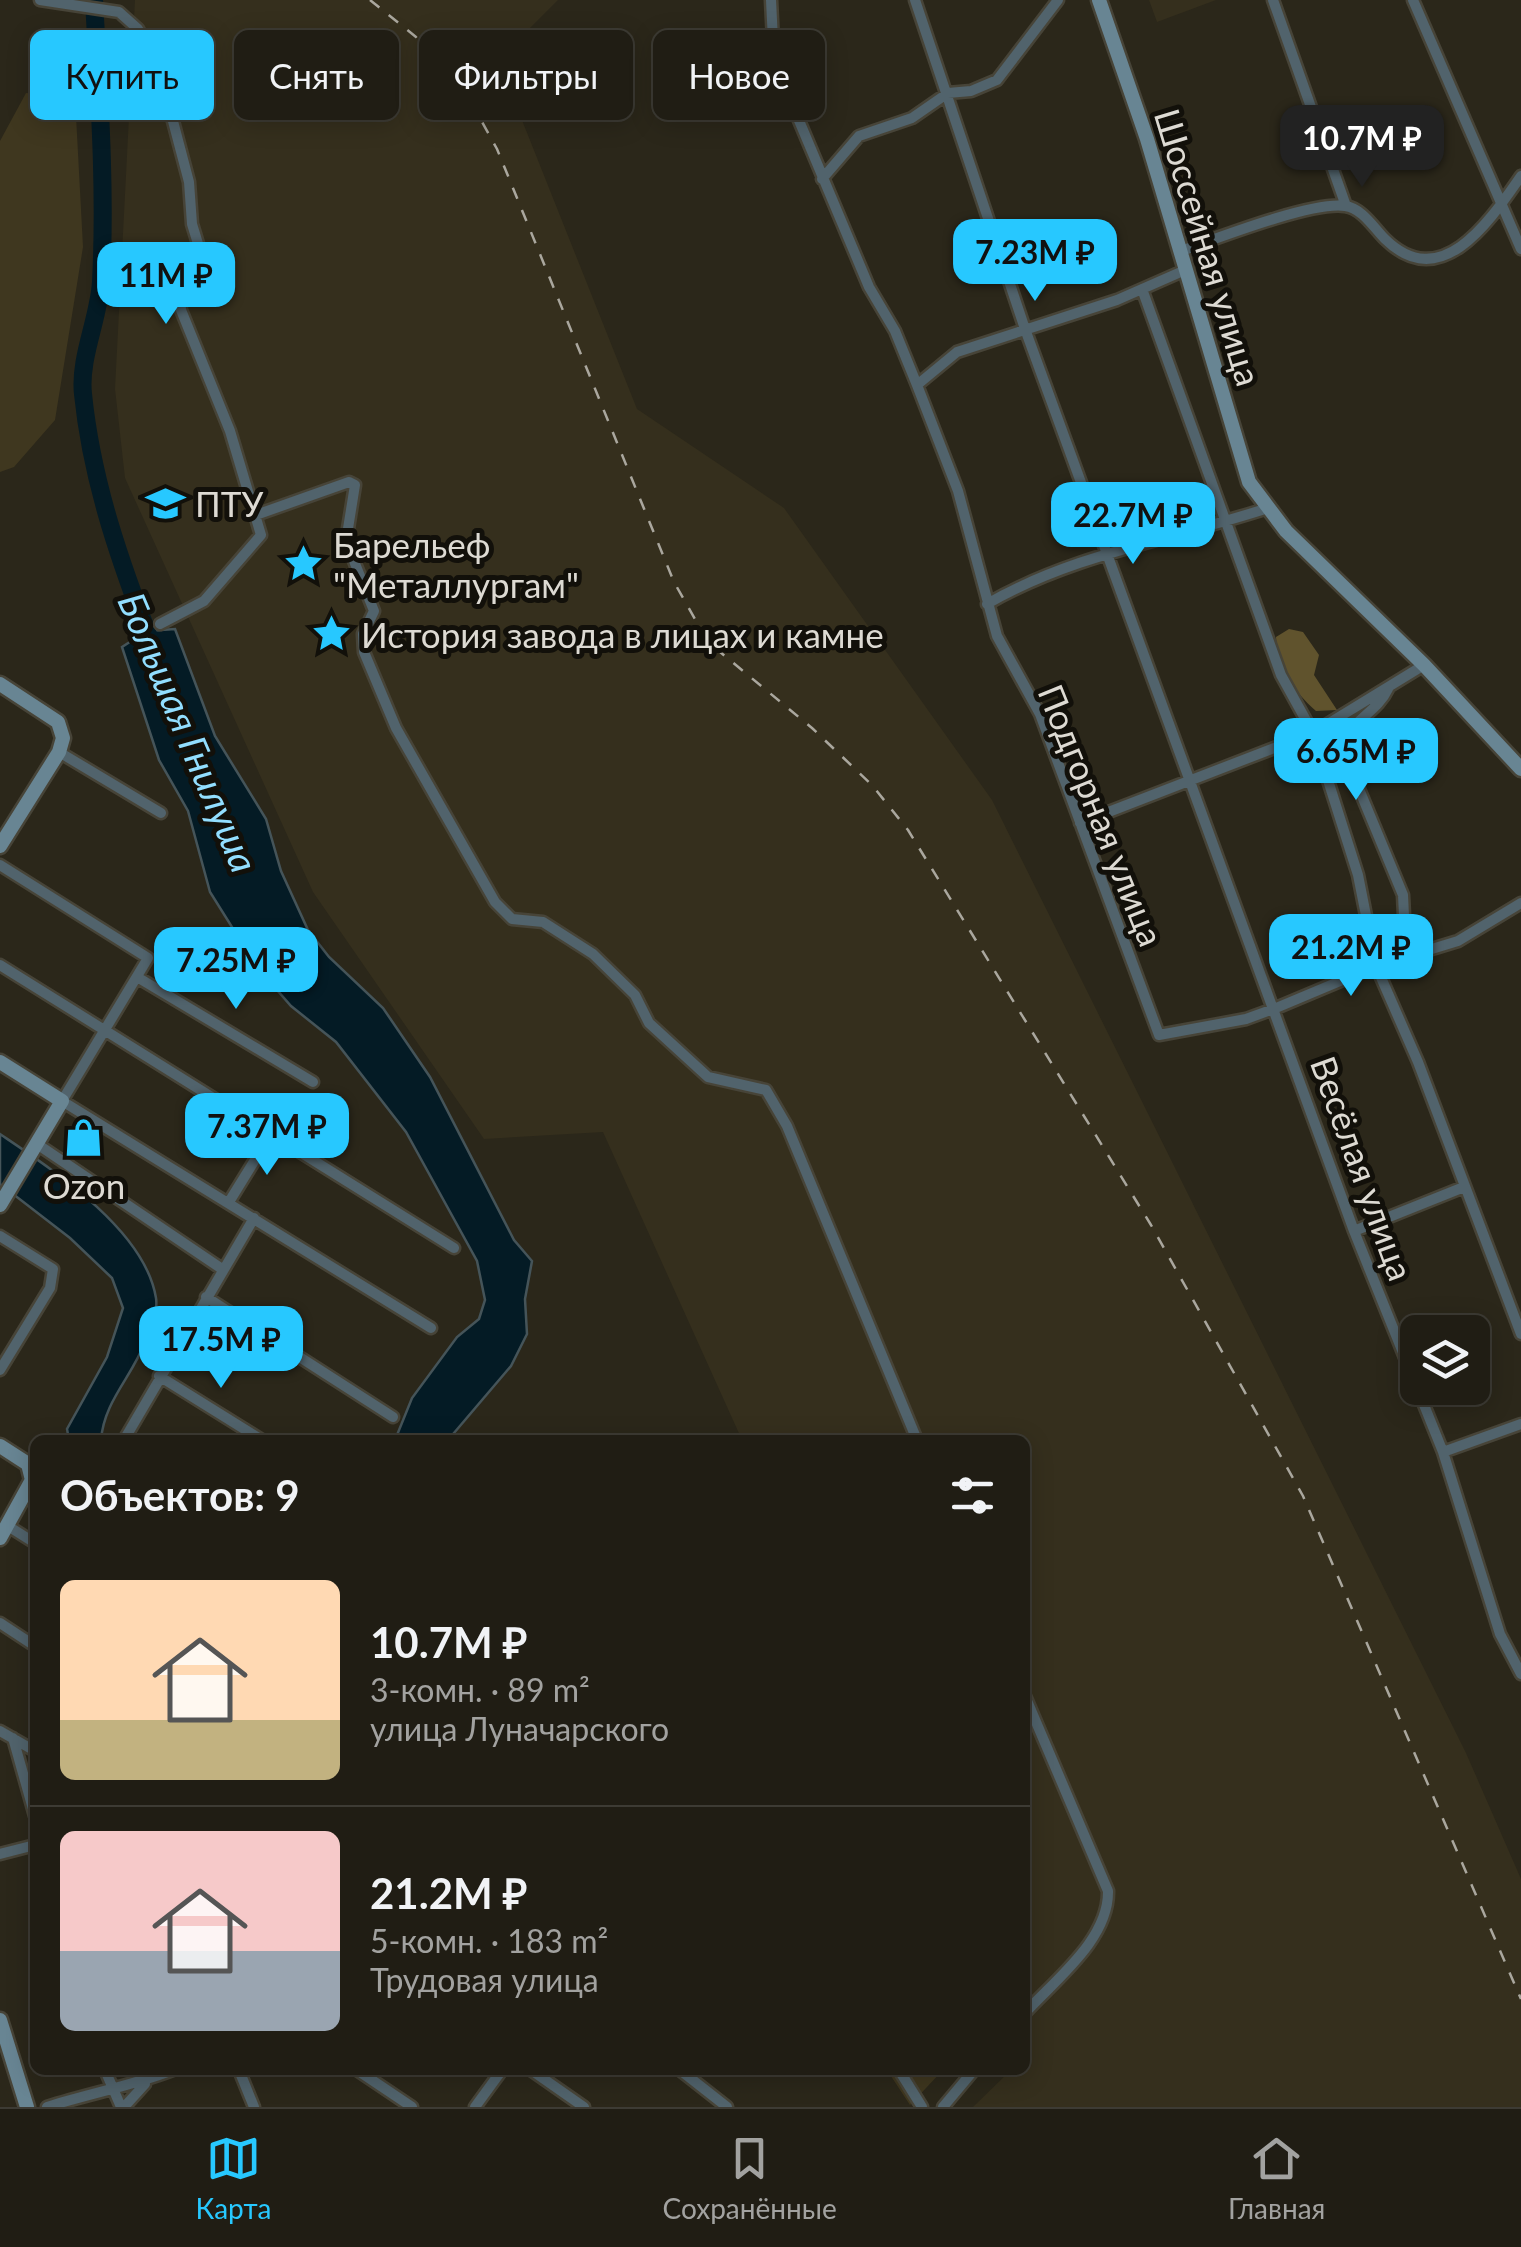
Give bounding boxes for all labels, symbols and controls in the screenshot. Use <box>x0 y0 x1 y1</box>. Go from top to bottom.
chip: Купить <box>30 30 214 120</box>
chip: Снять <box>234 30 399 120</box>
chip: Фильтры <box>419 30 633 120</box>
chip: Новое <box>653 30 825 120</box>
street label: Шоссейная улица <box>1147 103 1271 391</box>
pin: 10.7M ₽ <box>1270 105 1454 190</box>
text: 10.7M ₽ <box>1302 118 1422 157</box>
pin: 7.23M ₽ <box>943 219 1127 304</box>
text: 7.23M ₽ <box>975 232 1095 271</box>
pin: 11M ₽ <box>96 242 236 327</box>
text: 11M ₽ <box>119 255 213 294</box>
school or university icon: ПТУ <box>144 482 186 524</box>
place label: ПТУ <box>195 482 263 524</box>
pin: 22.7M ₽ <box>1041 482 1225 567</box>
text: 22.7M ₽ <box>1073 495 1193 534</box>
place label: Барельеф "Металлургам" <box>333 523 579 605</box>
place icon: Барельеф "Металлургам" <box>282 543 324 585</box>
water label: Большая Гнилуша <box>109 585 269 879</box>
place icon: История завода в лицах и камне <box>310 613 352 655</box>
place label: История завода в лицах и камне <box>361 613 884 655</box>
street label: Подгорная улица <box>1030 678 1174 952</box>
pin: 6.65M ₽ <box>1264 718 1448 803</box>
text: 6.65M ₽ <box>1296 731 1416 770</box>
pin: 21.2M ₽ <box>1259 914 1443 999</box>
pin: 7.25M ₽ <box>144 927 328 1012</box>
text: 21.2M ₽ <box>1291 927 1411 966</box>
text: 7.25M ₽ <box>176 940 296 979</box>
street label: Весёлая улица <box>1303 1050 1423 1286</box>
pin: 7.37M ₽ <box>175 1093 359 1178</box>
text: 7.37M ₽ <box>207 1106 327 1145</box>
shop icon: Ozon <box>63 1117 105 1159</box>
place label: Ozon <box>43 1164 125 1206</box>
pin: 17.5M ₽ <box>129 1306 313 1391</box>
map controls <box>1400 1315 1490 1405</box>
button: layers <box>1400 1315 1490 1405</box>
text: 17.5M ₽ <box>161 1319 281 1358</box>
icon: filters <box>945 1468 1000 1523</box>
text: Объектов: 9 <box>60 1470 300 1520</box>
text: 10.7M ₽ <box>370 1617 527 1667</box>
icon: home <box>140 1620 260 1740</box>
text: 3-комн. · 89 m² <box>370 1670 590 1709</box>
text: улица Луначарского <box>370 1709 669 1748</box>
text: 21.2M ₽ <box>370 1868 527 1918</box>
icon: home <box>140 1871 260 1991</box>
text: 5-комн. · 183 m² <box>370 1921 608 1960</box>
text: Трудовая улица <box>370 1960 599 1999</box>
tab: Карта <box>196 2131 271 2225</box>
tab: Сохранённые <box>663 2131 837 2225</box>
tab: Главная <box>1228 2131 1325 2225</box>

